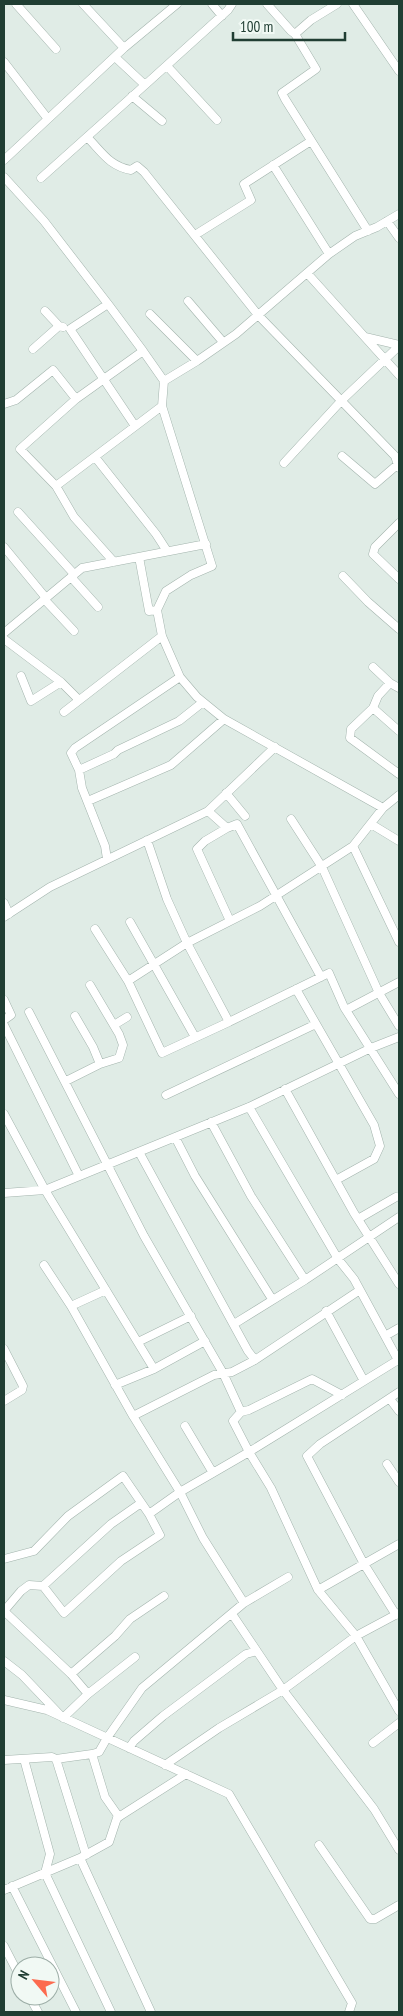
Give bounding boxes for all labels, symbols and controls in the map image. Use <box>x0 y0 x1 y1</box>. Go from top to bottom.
scale bar <box>233 10 346 42</box>
text: 100 m <box>240 17 273 36</box>
north arrow <box>10 1956 60 2006</box>
text: N <box>14 1967 33 1982</box>

